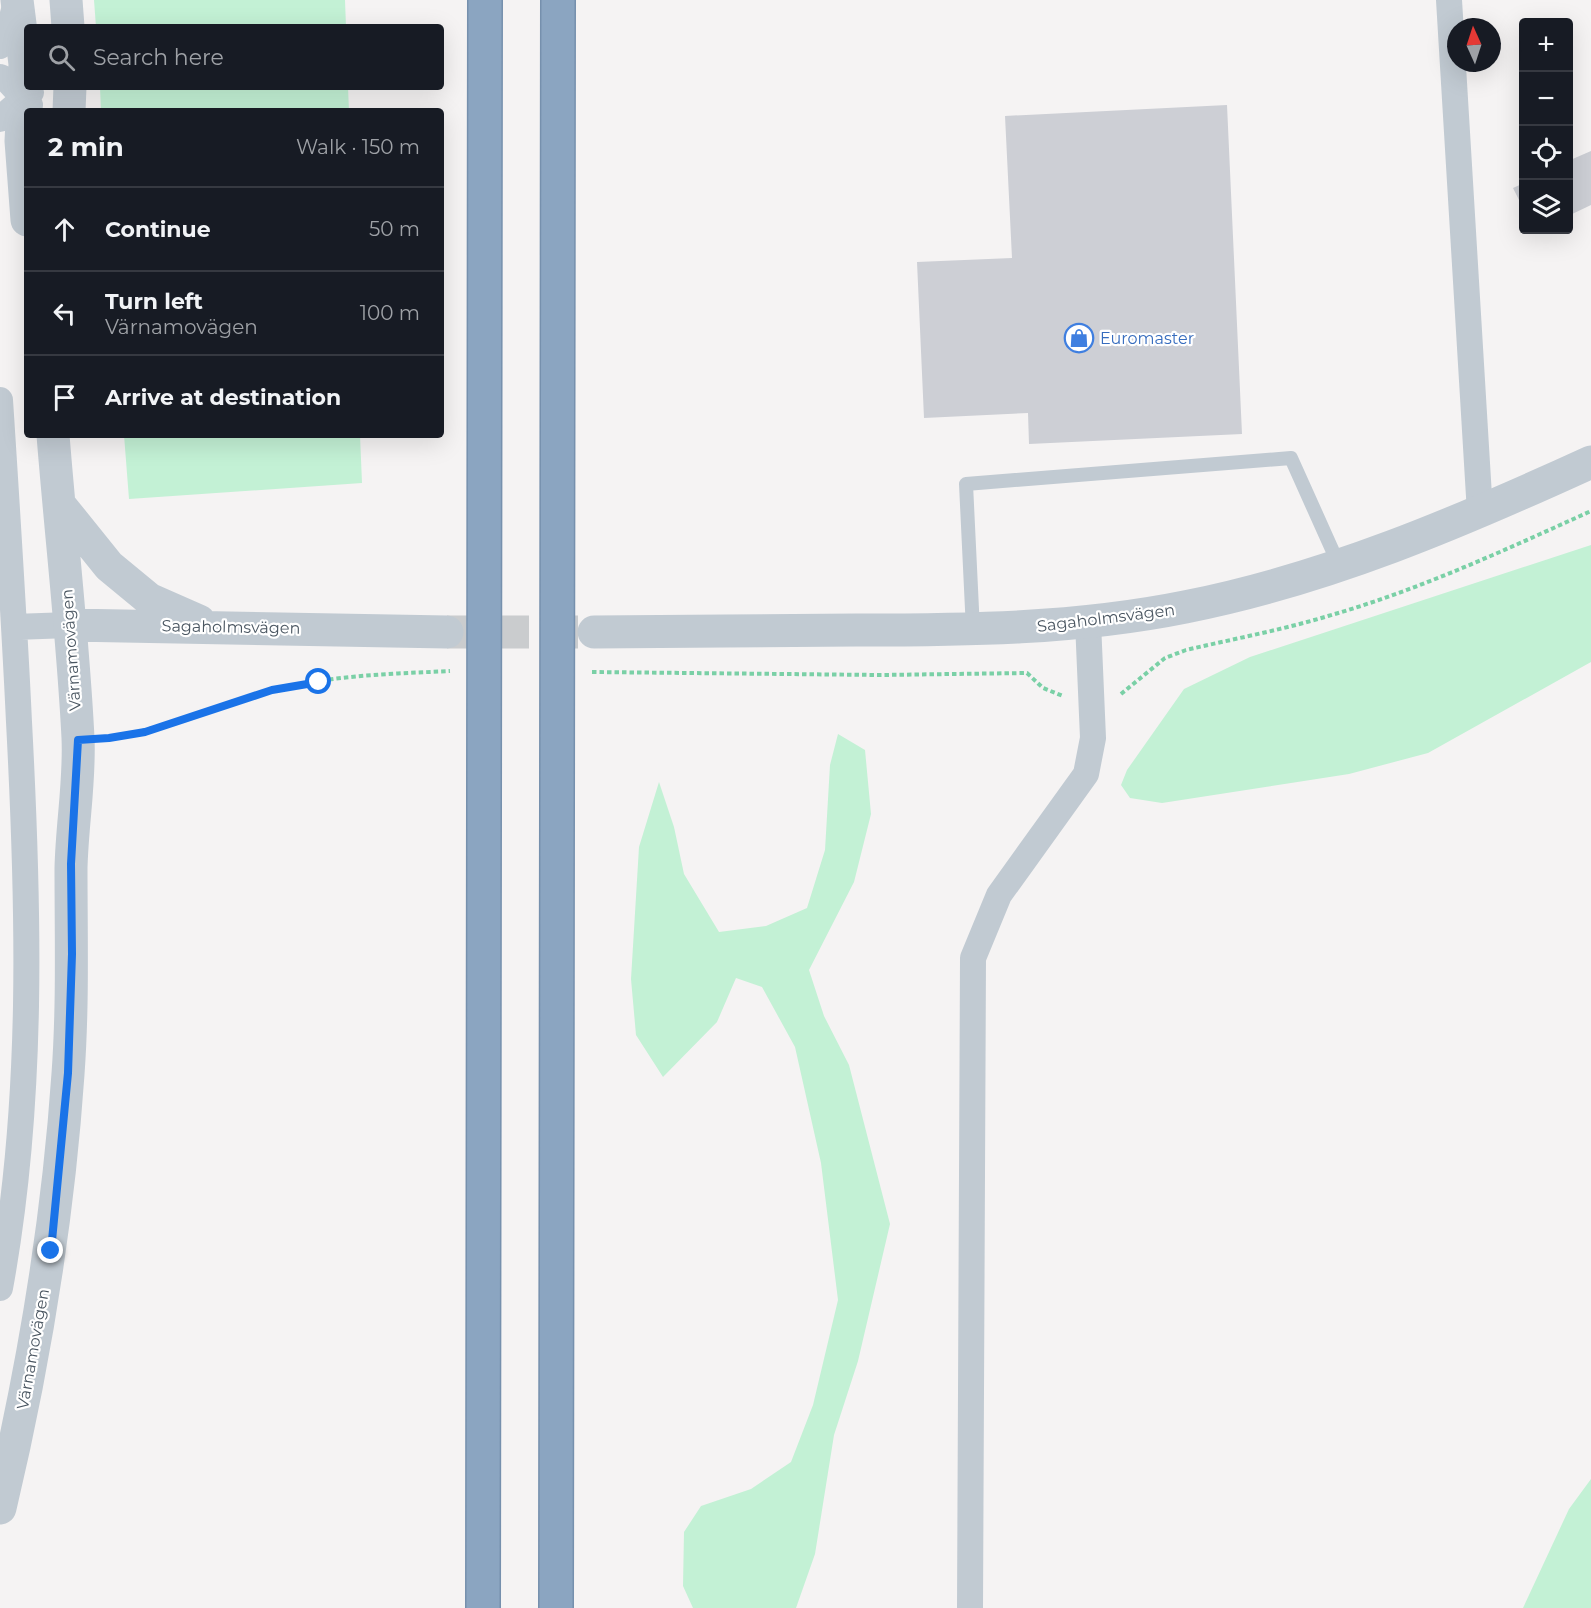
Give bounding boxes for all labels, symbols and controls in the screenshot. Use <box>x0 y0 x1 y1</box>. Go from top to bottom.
north arrow <box>1447 18 1501 72</box>
map controls <box>1519 18 1573 234</box>
button: + <box>1519 18 1573 72</box>
search box <box>24 24 444 90</box>
icon: search <box>45 41 78 74</box>
text: Search here <box>93 44 224 71</box>
button: − <box>1519 72 1573 126</box>
button: locate <box>1519 126 1573 180</box>
text: 2 min <box>48 131 124 163</box>
text: Walk · 150 m <box>296 135 420 159</box>
button: layers <box>1519 180 1573 234</box>
icon: ahead <box>48 213 81 246</box>
text: Continue <box>105 216 211 243</box>
text: 50 m <box>369 217 420 241</box>
text: Turn left <box>105 288 203 315</box>
icon: left <box>48 297 81 330</box>
text: 100 m <box>360 301 420 325</box>
text: Värnamovägen <box>105 315 258 339</box>
shop icon: Euromaster <box>1063 322 1095 354</box>
place label: Euromaster <box>1100 329 1194 348</box>
icon: arrive <box>48 381 81 414</box>
text: Arrive at destination <box>105 384 341 411</box>
street label: Värnamovägen <box>57 588 85 712</box>
street label: Sagaholmsvägen <box>1036 600 1176 636</box>
street label: Sagaholmsvägen <box>161 616 301 638</box>
route start <box>305 668 331 694</box>
route end <box>37 1237 63 1263</box>
street label: Värnamovägen <box>13 1287 53 1411</box>

